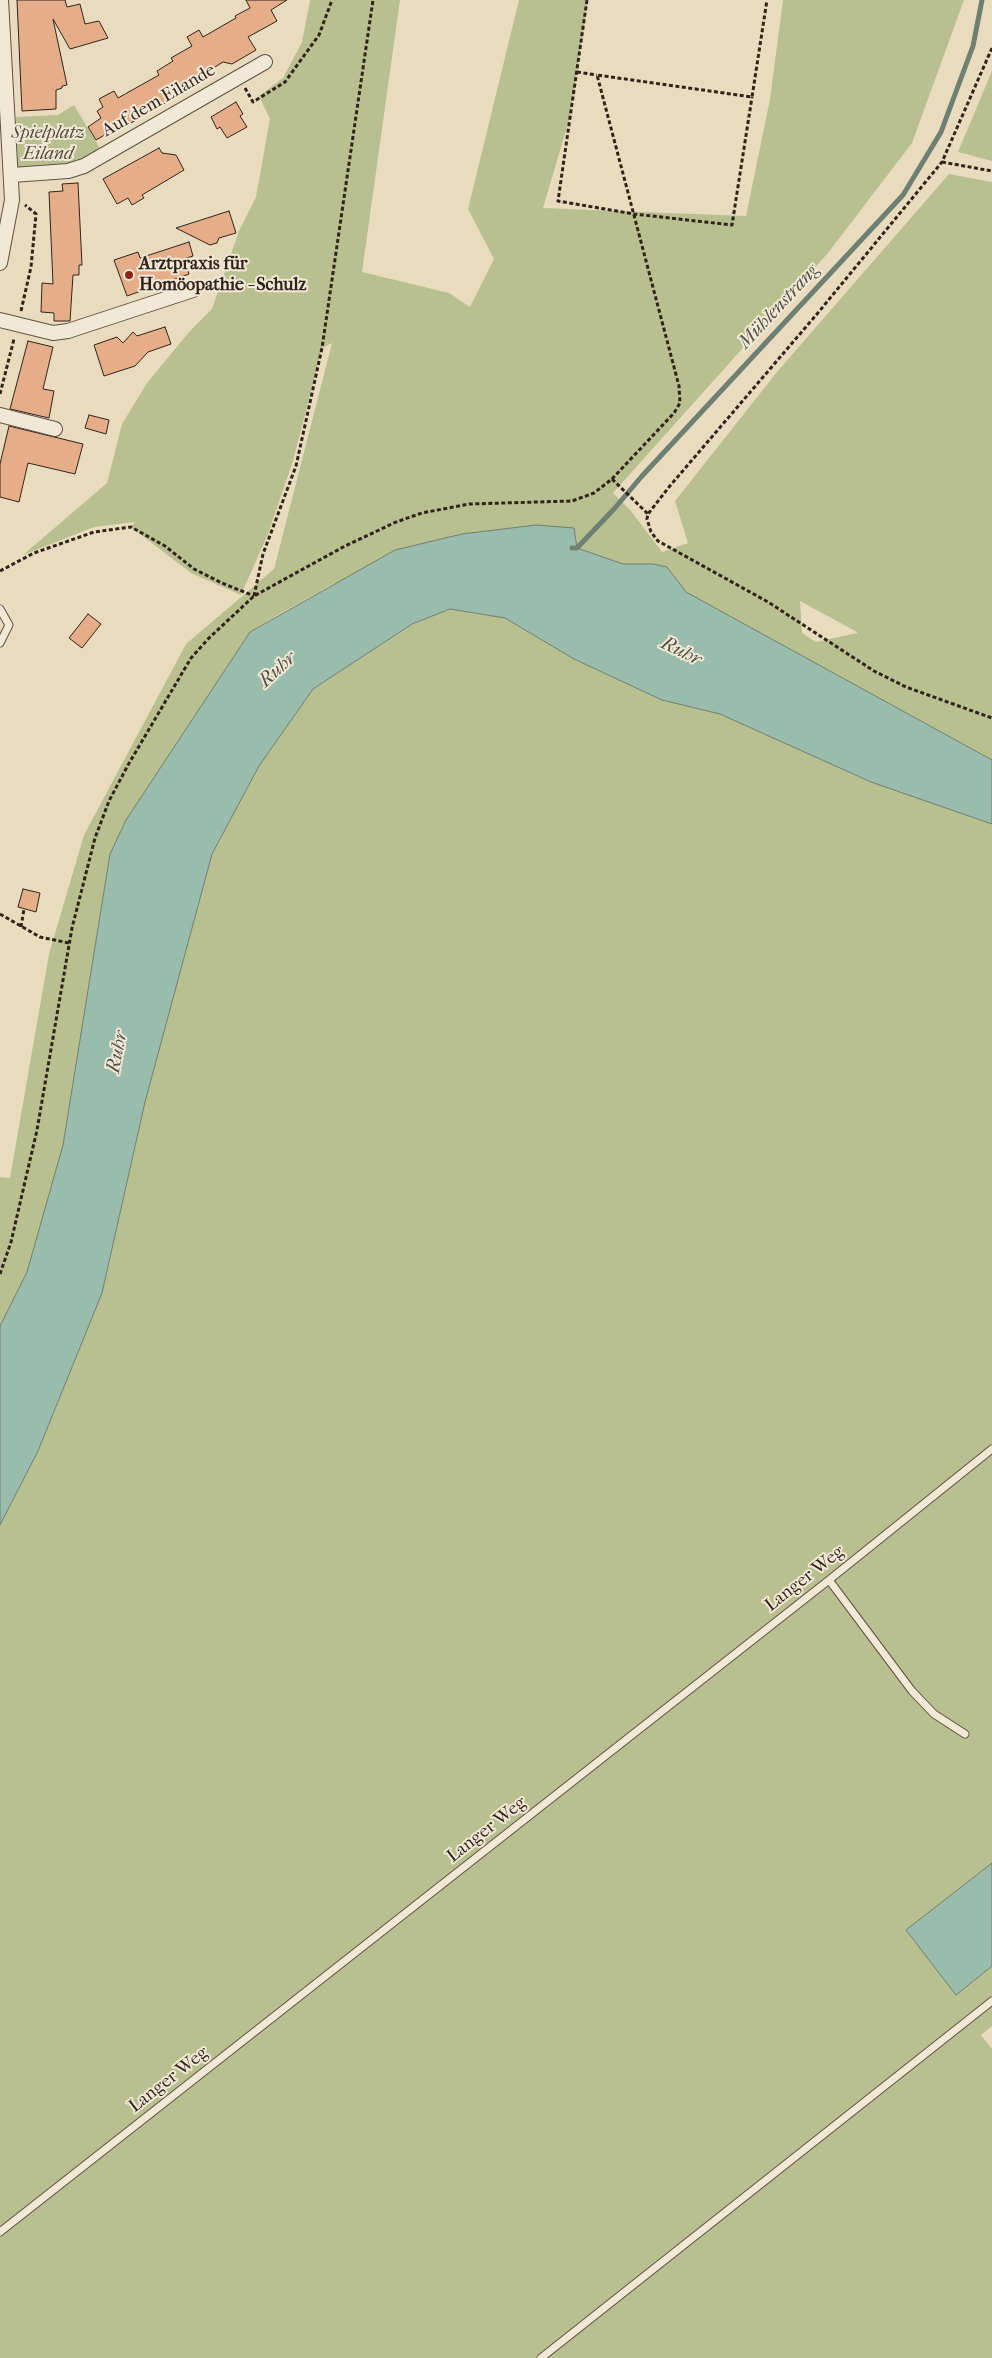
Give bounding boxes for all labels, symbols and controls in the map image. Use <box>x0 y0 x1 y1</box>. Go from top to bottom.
street label: Auf dem Eilande <box>98 60 220 142</box>
park label: Spielplatz Eiland <box>11 123 85 166</box>
place label: Arztpraxis für Homöopathie - Schulz <box>139 254 306 296</box>
water label: Mühlenstrang <box>734 260 824 354</box>
marker: Arztpraxis für Homöopathie - Schulz <box>123 269 135 281</box>
water label: Ruhr <box>657 632 705 672</box>
water label: Ruhr <box>255 647 301 693</box>
water label: Ruhr <box>103 1029 133 1075</box>
street label: Langer Weg <box>761 1541 849 1617</box>
street label: Langer Weg <box>443 1792 531 1868</box>
street label: Langer Weg <box>125 2042 213 2118</box>

